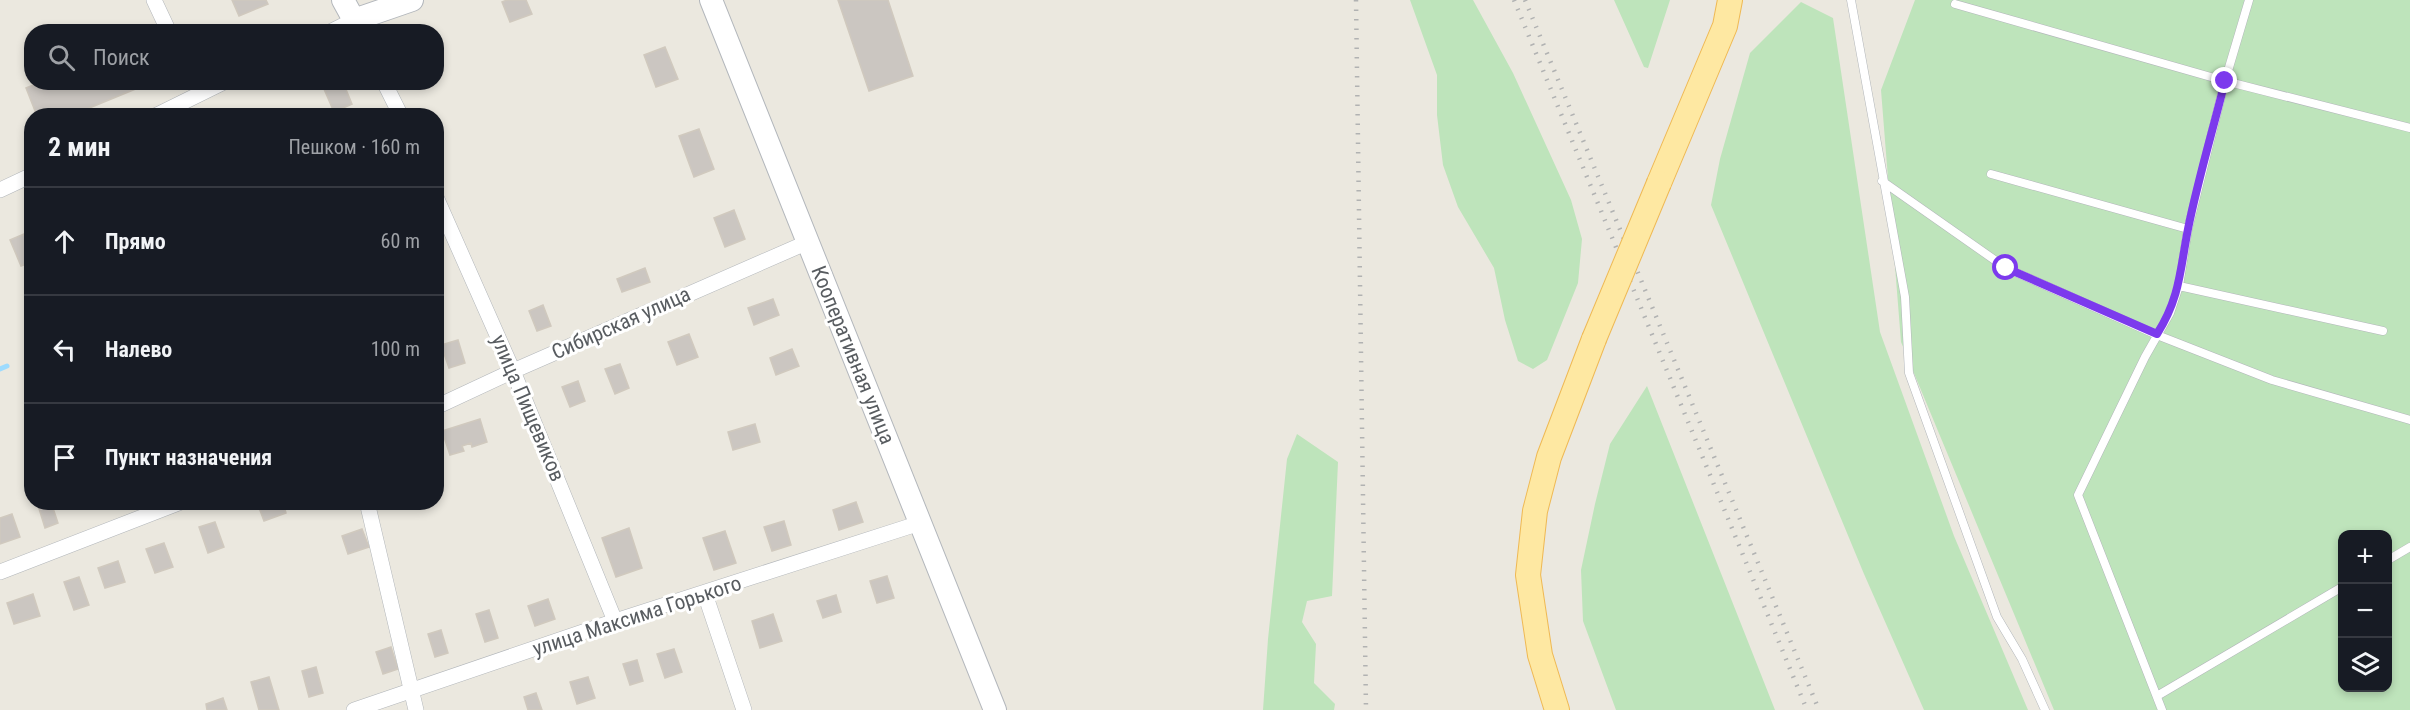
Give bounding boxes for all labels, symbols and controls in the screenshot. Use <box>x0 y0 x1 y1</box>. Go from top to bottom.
search box <box>24 24 444 90</box>
icon: search <box>45 41 78 74</box>
text: Поиск <box>93 45 150 70</box>
route end <box>2211 67 2237 93</box>
text: 2 мин <box>48 132 110 162</box>
text: Пешком · 160 m <box>288 135 420 159</box>
icon: ahead <box>48 225 81 258</box>
text: Прямо <box>105 229 166 254</box>
text: 60 m <box>381 229 420 253</box>
route start <box>1992 254 2018 280</box>
street label: Кооперативная улица <box>806 262 900 448</box>
street label: Сибирская улица <box>548 282 694 364</box>
street label: улица Пищевиков <box>486 331 570 485</box>
icon: left <box>48 333 81 366</box>
text: Налево <box>105 337 172 362</box>
text: 100 m <box>371 337 420 361</box>
icon: arrive <box>48 441 81 474</box>
text: Пункт назначения <box>105 445 272 470</box>
map controls <box>2338 530 2392 692</box>
button: + <box>2338 530 2392 584</box>
street label: улица Максима Горького <box>530 571 744 661</box>
button: − <box>2338 584 2392 638</box>
button: layers <box>2338 638 2392 692</box>

